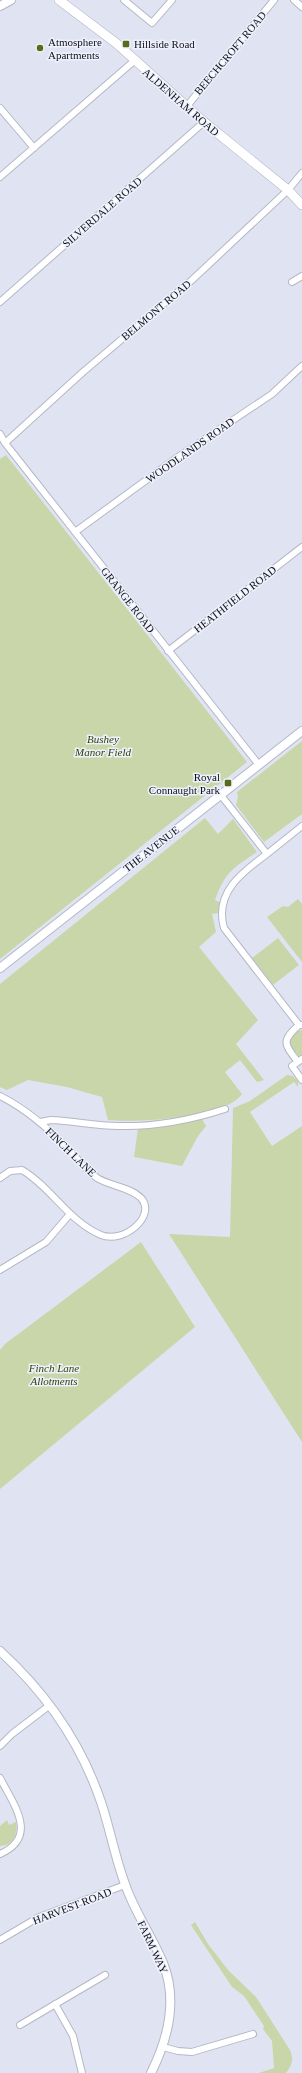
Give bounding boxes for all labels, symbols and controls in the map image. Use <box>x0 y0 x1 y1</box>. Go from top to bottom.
street label: BEECHCROFT ROAD <box>192 9 268 97</box>
place label: Atmosphere Apartments <box>48 36 102 61</box>
place label: Hillside Road <box>134 38 195 50</box>
marker: Hillside Road <box>121 39 131 49</box>
marker: Atmosphere Apartments <box>35 43 45 53</box>
street label: ALDENHAM ROAD <box>141 66 222 138</box>
street label: SILVERDALE ROAD <box>60 174 144 250</box>
street label: BELMONT ROAD <box>119 277 193 343</box>
street label: WOODLANDS ROAD <box>144 415 236 485</box>
street label: HEATHFIELD ROAD <box>191 563 279 635</box>
street label: GRANGE ROAD <box>99 565 157 635</box>
park label: Bushey Manor Field <box>74 733 131 758</box>
place label: Royal Connaught Park <box>149 771 220 796</box>
marker: Royal Connaught Park <box>223 778 233 788</box>
street label: THE AVENUE <box>121 823 181 874</box>
street label: FINCH LANE <box>43 1125 99 1179</box>
park label: Finch Lane Allotments <box>28 1362 79 1387</box>
street label: HARVEST ROAD <box>31 1885 113 1927</box>
street label: FARM WAY <box>136 1919 170 1975</box>

